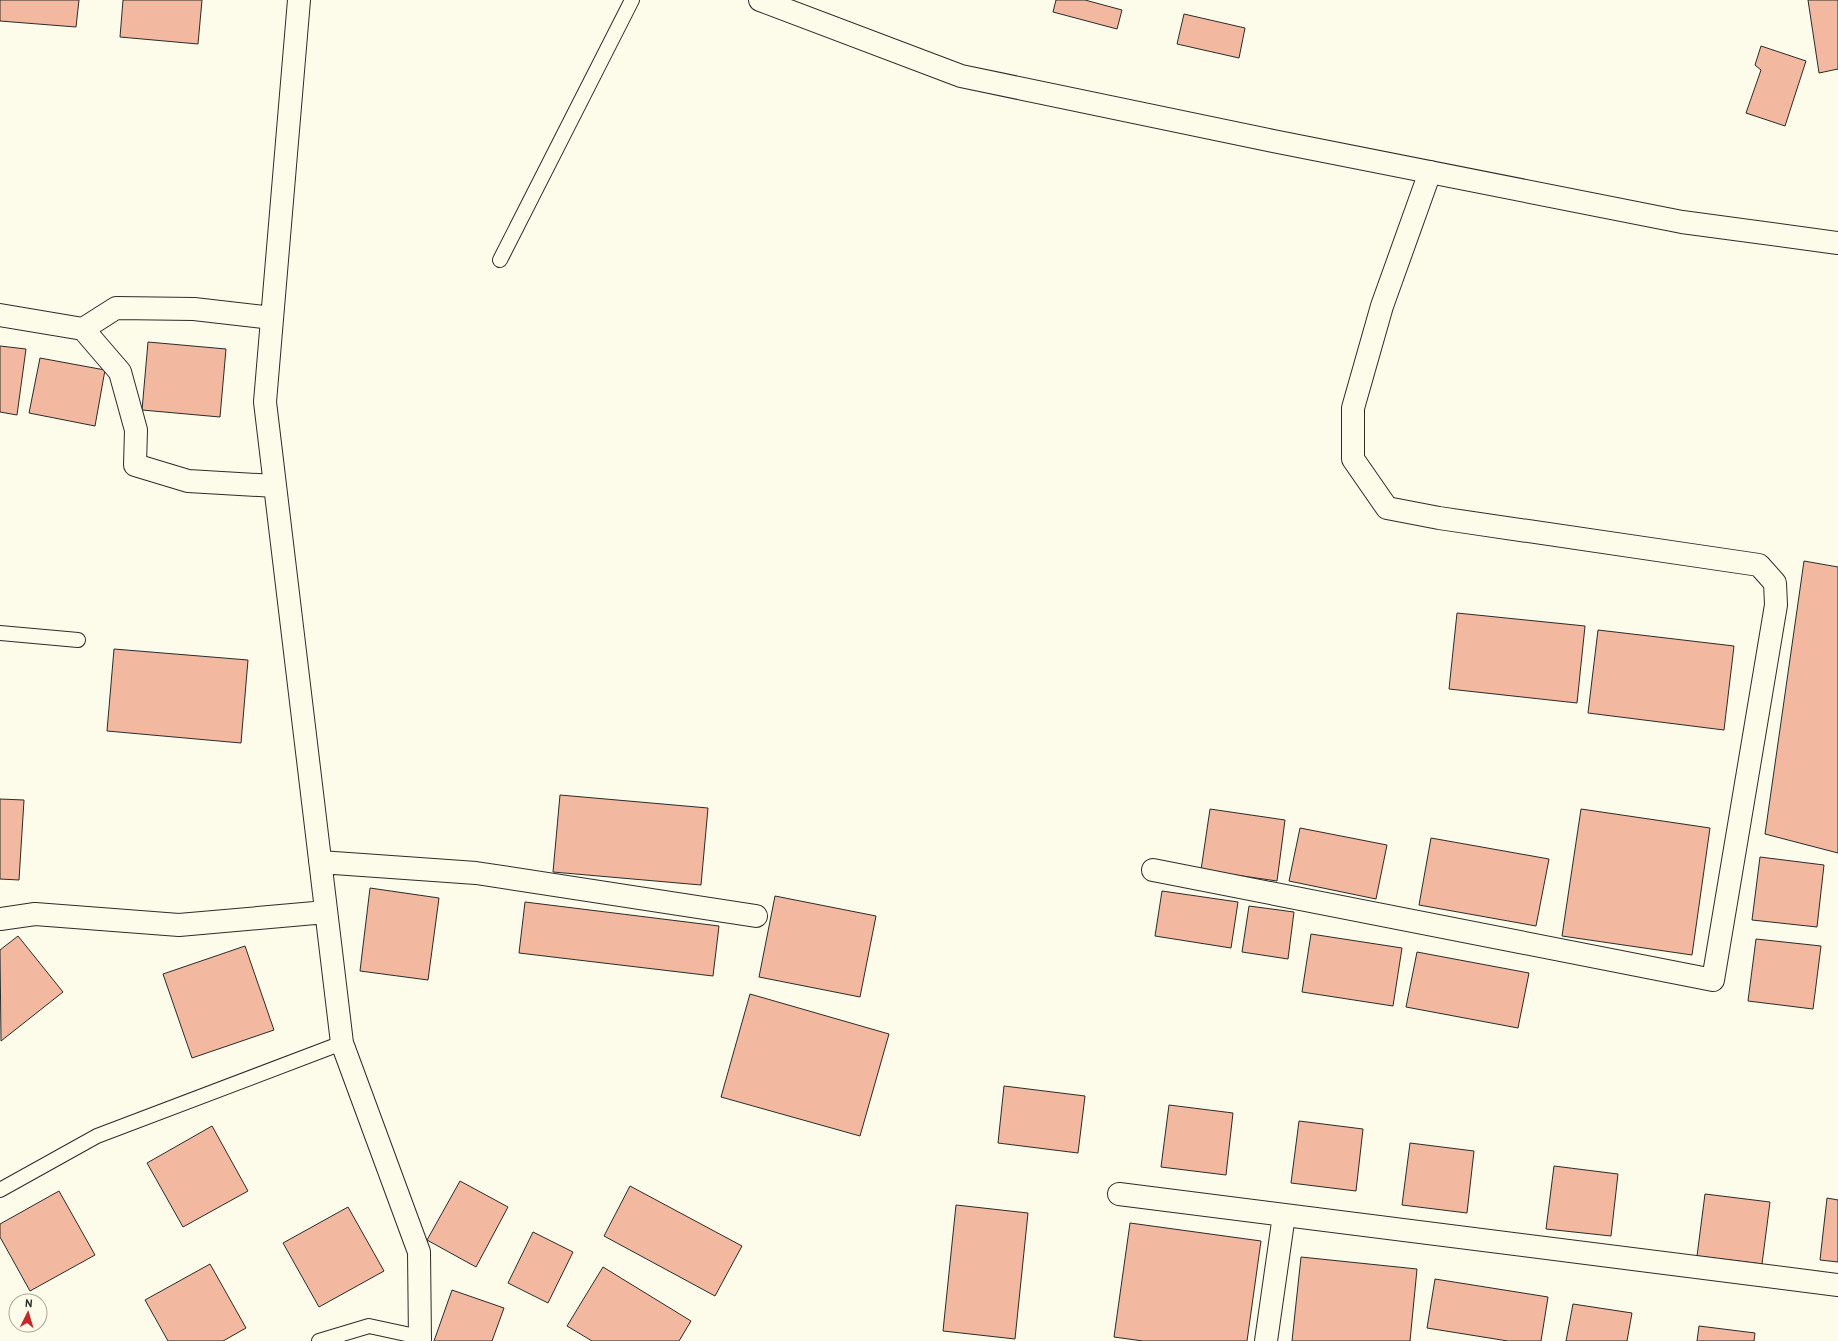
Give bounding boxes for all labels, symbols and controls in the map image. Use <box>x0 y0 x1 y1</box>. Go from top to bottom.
north arrow <box>8 1293 48 1333</box>
text: N <box>24 1297 33 1311</box>

